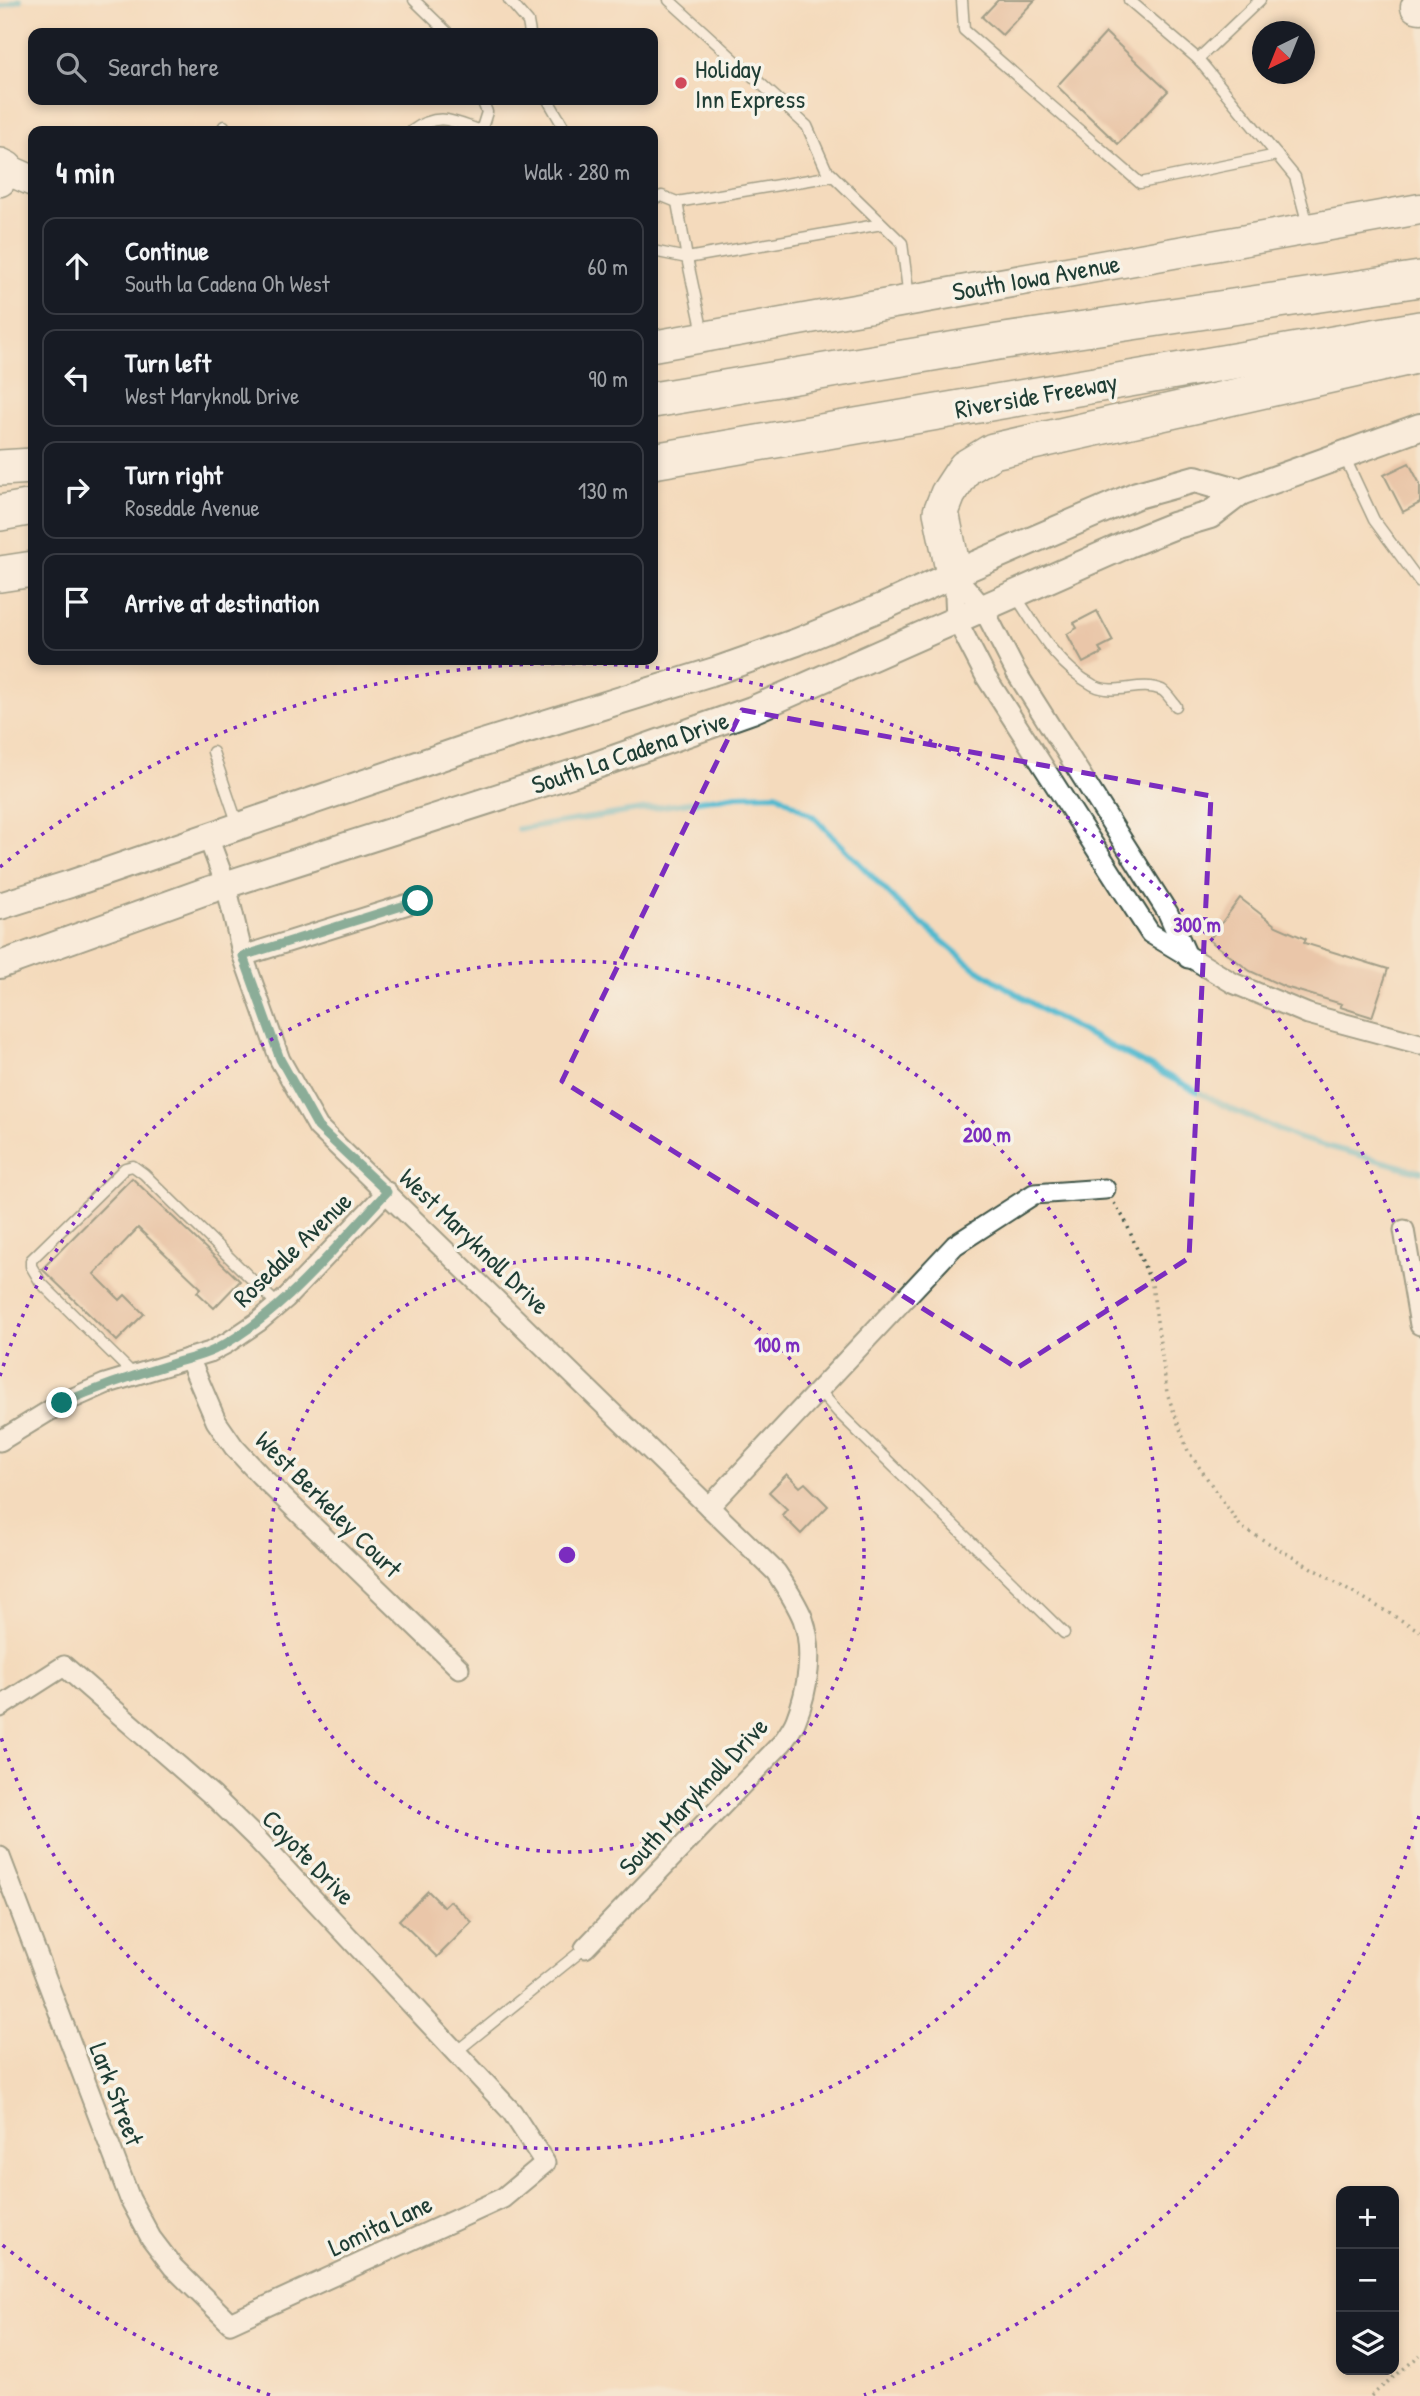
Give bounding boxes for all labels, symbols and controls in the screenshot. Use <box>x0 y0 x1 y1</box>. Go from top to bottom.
north arrow <box>1252 21 1315 84</box>
search box <box>28 28 658 105</box>
icon: search <box>52 48 90 86</box>
text: Search here <box>108 49 219 84</box>
place label: Holiday Inn Express <box>695 51 805 116</box>
marker: Holiday Inn Express <box>673 75 689 91</box>
text: 4 min <box>56 152 115 192</box>
text: Walk · 280 m <box>524 156 630 187</box>
text: Continue <box>125 233 209 268</box>
street label: South Iowa Avenue <box>950 245 1122 309</box>
icon: ahead <box>58 247 96 285</box>
text: 60 m <box>588 251 628 282</box>
text: South la Cadena Oh West <box>125 268 330 299</box>
text: Turn left <box>125 345 211 380</box>
icon: left <box>58 359 96 397</box>
text: 90 m <box>588 363 628 394</box>
street label: Riverside Freeway <box>952 363 1120 427</box>
text: West Maryknoll Drive <box>125 380 299 411</box>
text: Turn right <box>125 457 223 492</box>
icon: right <box>58 471 96 509</box>
text: 130 m <box>578 475 628 506</box>
text: Rosedale Avenue <box>125 492 260 523</box>
icon: arrive <box>58 583 96 621</box>
text: Arrive at destination <box>125 585 320 620</box>
street label: South La Cadena Drive <box>527 702 733 802</box>
route start <box>402 885 433 916</box>
text: 300 m <box>1173 910 1221 939</box>
text: 200 m <box>963 1120 1011 1149</box>
street label: West Maryknoll Drive <box>392 1160 558 1322</box>
street label: Rosedale Avenue <box>225 1184 359 1314</box>
text: 100 m <box>754 1330 800 1359</box>
route end <box>46 1387 77 1418</box>
street label: West Berkeley Court <box>248 1423 411 1586</box>
centre of rings <box>555 1543 579 1567</box>
street label: South Maryknoll Drive <box>610 1709 776 1883</box>
street label: Coyote Drive <box>255 1802 363 1912</box>
street label: Lark Street <box>81 2038 153 2151</box>
street label: Lomita Lane <box>322 2186 438 2264</box>
map controls <box>1336 2186 1399 2375</box>
button: + <box>1336 2186 1399 2249</box>
button: − <box>1336 2249 1399 2312</box>
button: layers <box>1336 2312 1399 2375</box>

